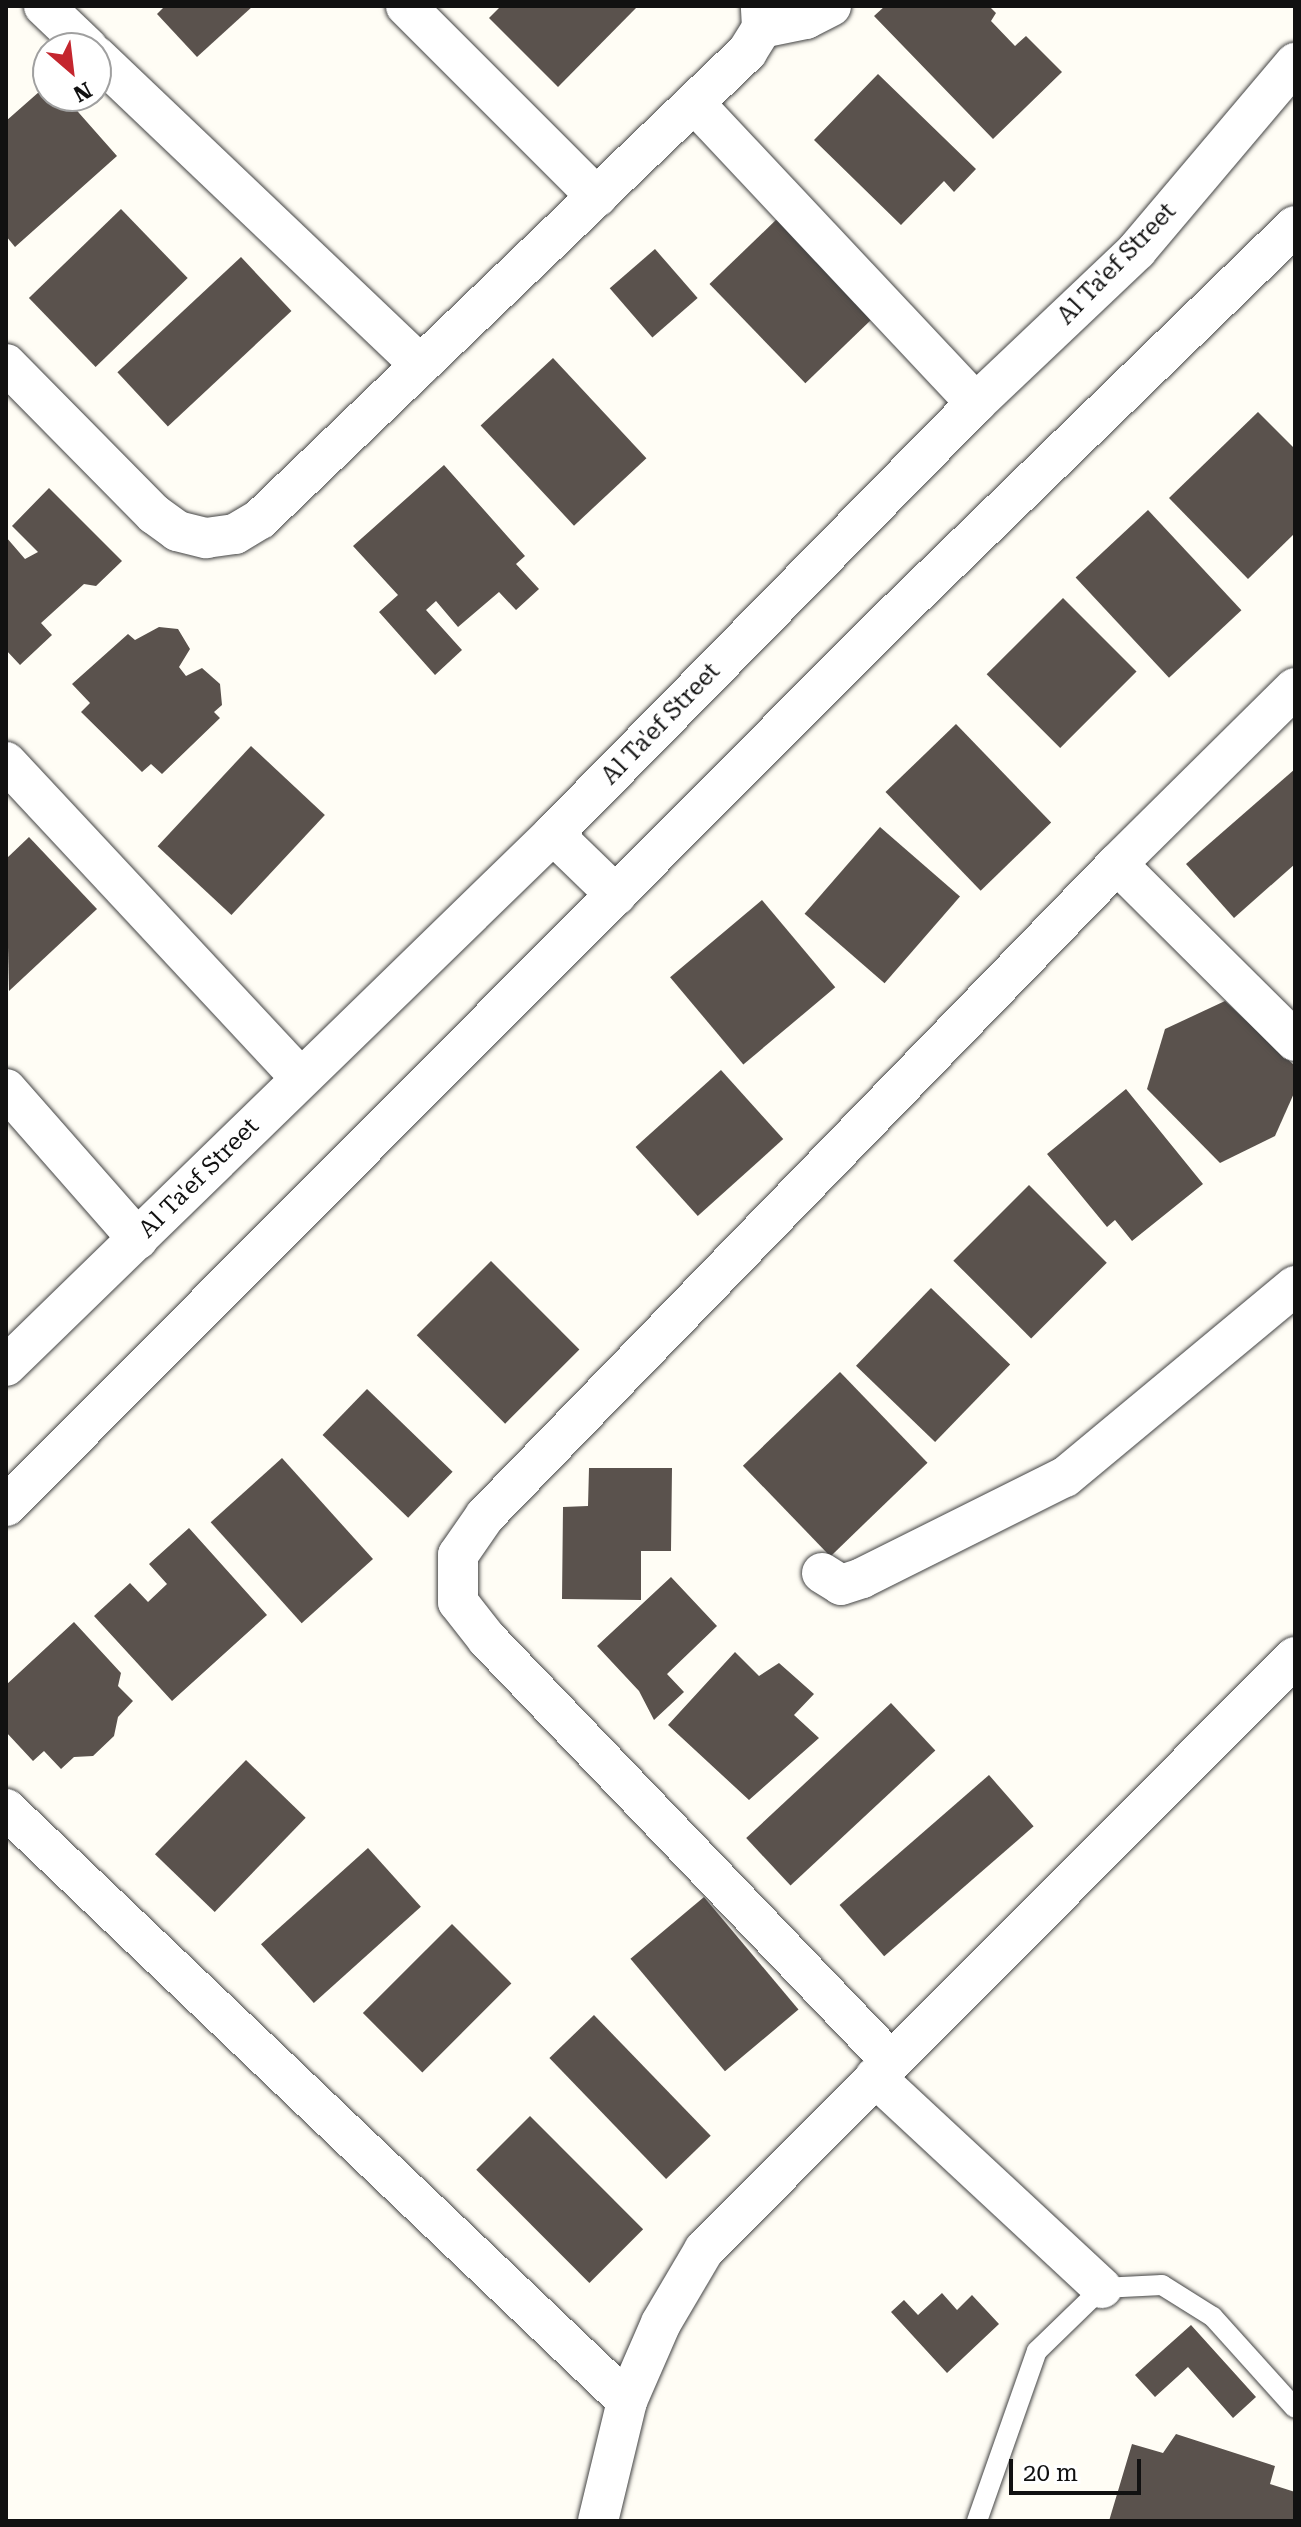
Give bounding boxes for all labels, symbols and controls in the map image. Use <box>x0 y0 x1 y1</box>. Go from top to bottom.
north arrow <box>32 32 112 112</box>
text: N <box>69 77 96 107</box>
street label: Al Ta'ef Street <box>1052 197 1182 331</box>
street label: Al Ta'ef Street <box>596 657 726 791</box>
street label: Al Ta'ef Street <box>133 1112 265 1244</box>
scale bar <box>1013 2443 1145 2493</box>
text: 20 m <box>1023 2459 1078 2487</box>

